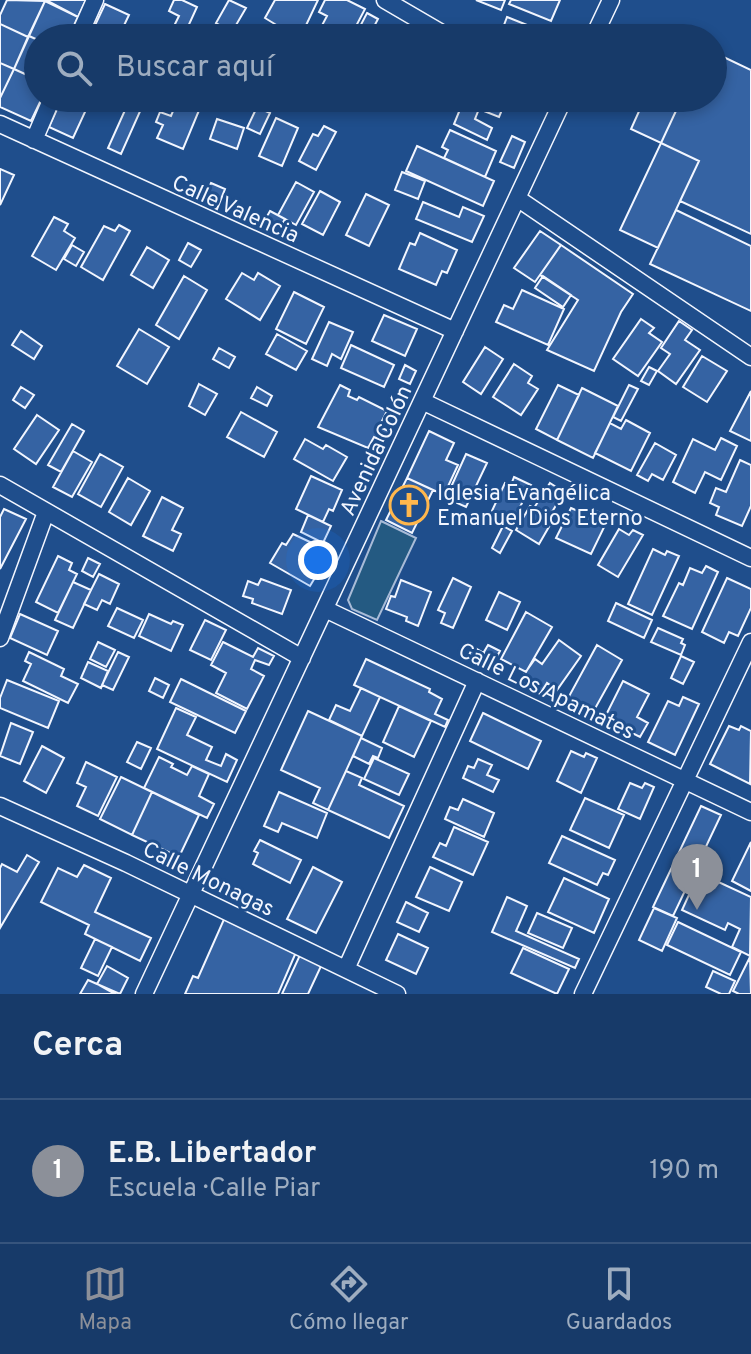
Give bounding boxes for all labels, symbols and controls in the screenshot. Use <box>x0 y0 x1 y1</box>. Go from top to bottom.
search box <box>24 24 727 112</box>
icon: search <box>52 46 96 90</box>
text: Buscar aquí <box>116 50 274 87</box>
street label: Calle Valencia <box>167 170 303 250</box>
street label: Avenida Colón <box>335 381 419 521</box>
place label: Iglesia Evangélica Emanuel Dios Eterno <box>437 481 643 533</box>
church icon: Iglesia Evangélica Emanuel Dios Eterno <box>388 484 430 526</box>
your location <box>298 540 338 580</box>
street label: Calle Los Apamates <box>453 638 638 747</box>
street label: Calle Monagas <box>138 837 278 924</box>
pin: 1 <box>671 844 723 910</box>
text: Cerca <box>32 1025 123 1068</box>
text: E.B. Libertador <box>108 1136 316 1173</box>
text: 1 <box>53 1155 63 1188</box>
text: 190 m <box>649 1155 719 1188</box>
text: Escuela · Calle Piar <box>108 1173 320 1206</box>
tab: Mapa <box>79 1262 132 1337</box>
tab: Cómo llegar <box>289 1262 409 1337</box>
tab: Guardados <box>566 1262 672 1337</box>

